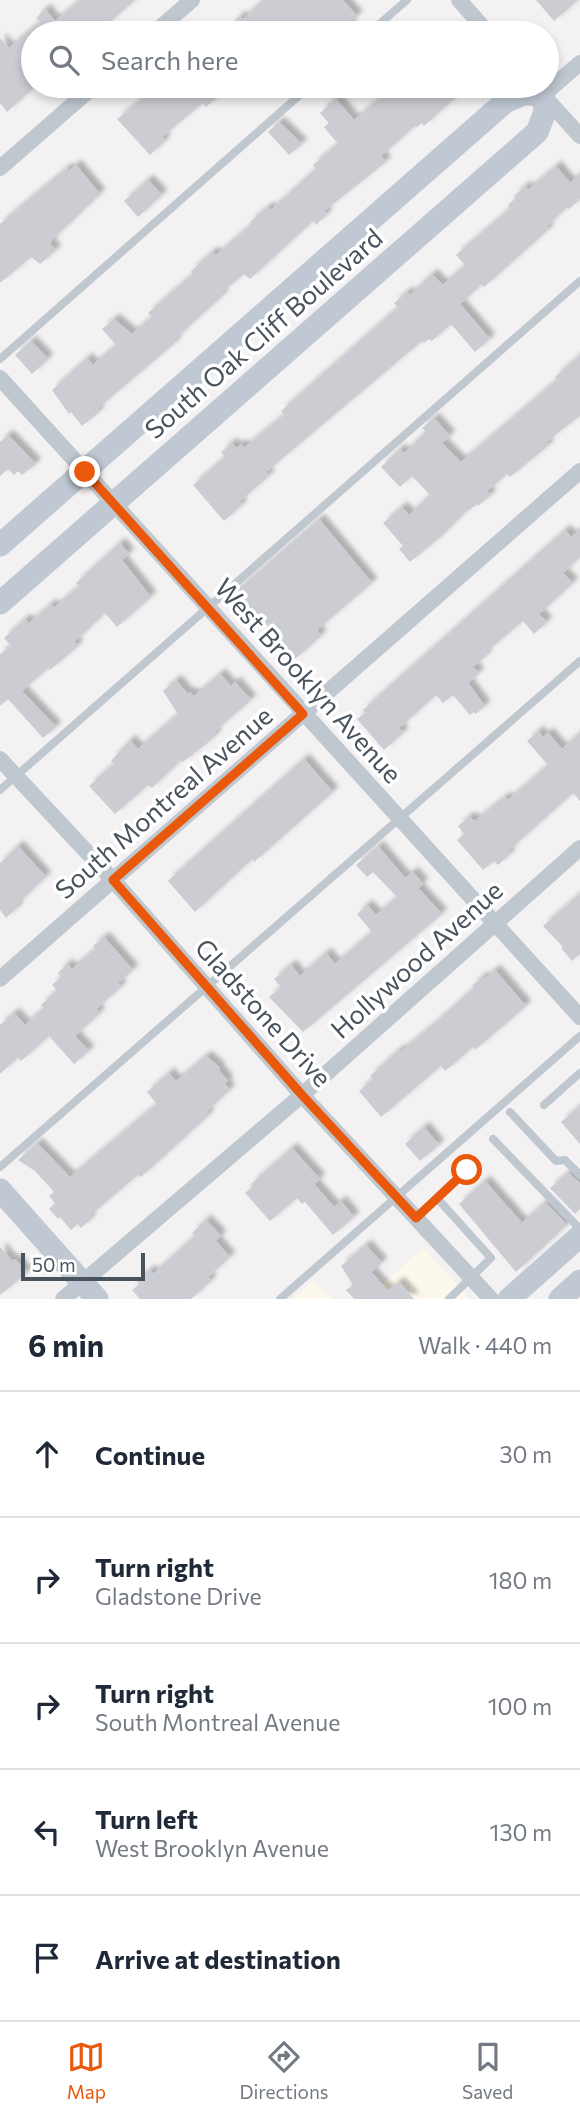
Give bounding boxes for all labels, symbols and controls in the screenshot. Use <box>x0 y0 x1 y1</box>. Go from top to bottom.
search box <box>21 21 559 98</box>
icon: search <box>45 41 83 79</box>
text: Search here <box>101 44 239 75</box>
street label: South Oak Cliff Boulevard <box>138 221 388 444</box>
route end <box>69 456 100 487</box>
street label: West Brooklyn Avenue <box>209 571 409 789</box>
street label: South Montreal Avenue <box>48 699 278 905</box>
street label: Hollywood Avenue <box>324 874 508 1044</box>
street label: Gladstone Drive <box>190 932 339 1092</box>
route start <box>451 1154 482 1185</box>
scale bar <box>21 1250 145 1282</box>
text: 50 m <box>32 1253 76 1276</box>
text: 6 min <box>28 1326 104 1363</box>
text: Walk · 440 m <box>418 1331 552 1359</box>
icon: ahead <box>28 1435 66 1473</box>
text: Continue <box>95 1439 205 1470</box>
text: 30 m <box>499 1440 552 1468</box>
text: Turn right <box>95 1551 214 1582</box>
icon: right <box>28 1561 66 1599</box>
text: 180 m <box>489 1566 552 1594</box>
text: Gladstone Drive <box>95 1582 262 1610</box>
text: Turn right <box>95 1677 214 1708</box>
icon: right <box>28 1687 66 1725</box>
text: 100 m <box>488 1692 552 1720</box>
text: South Montreal Avenue <box>95 1708 340 1736</box>
text: Turn left <box>95 1803 198 1834</box>
icon: left <box>28 1813 66 1851</box>
text: 130 m <box>490 1818 552 1846</box>
text: West Brooklyn Avenue <box>95 1834 329 1862</box>
icon: arrive <box>28 1939 66 1977</box>
text: Arrive at destination <box>95 1943 341 1974</box>
tab: Map <box>67 2038 106 2103</box>
tab: Directions <box>239 2038 329 2103</box>
tab: Saved <box>462 2038 513 2103</box>

